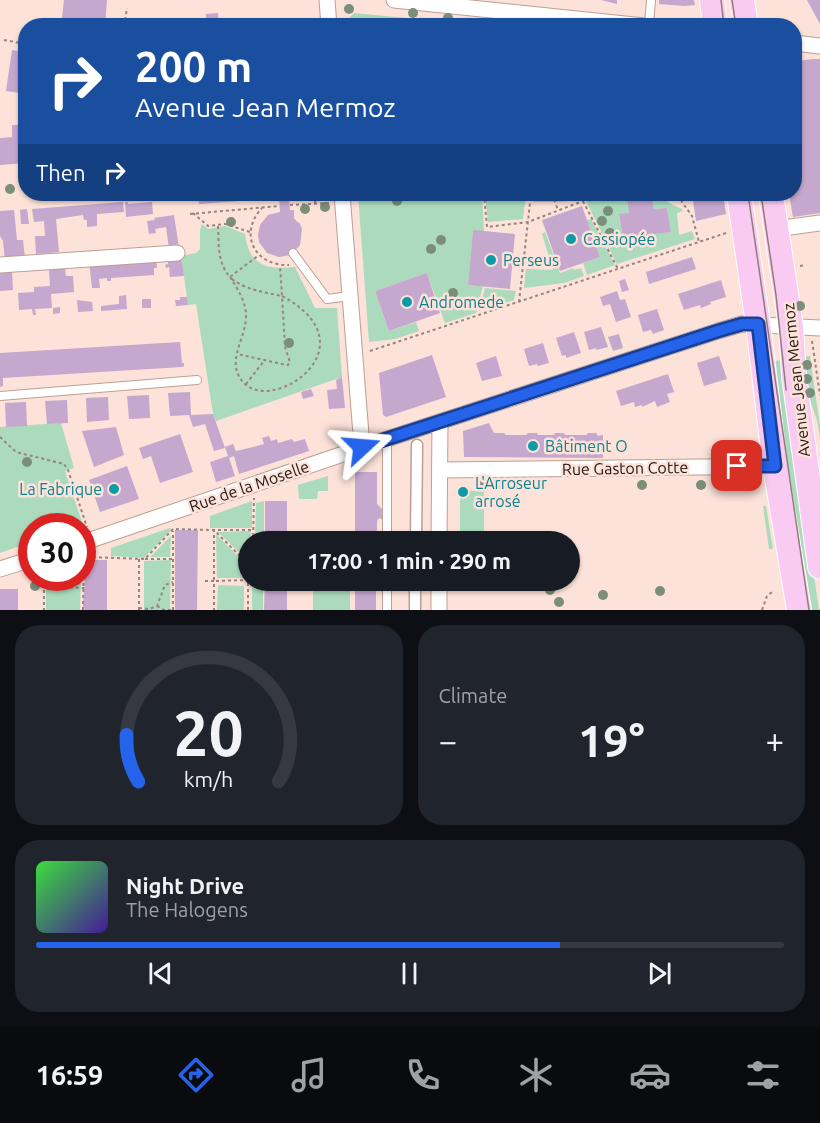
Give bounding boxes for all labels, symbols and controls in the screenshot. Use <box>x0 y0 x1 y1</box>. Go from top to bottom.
icon: right <box>36 42 114 120</box>
text: 200 m <box>135 43 252 90</box>
text: Avenue Jean Mermoz <box>135 92 396 122</box>
icon: right <box>98 156 131 189</box>
text: Then <box>36 160 86 185</box>
place label: Cassiopée <box>583 230 655 248</box>
marker: Cassiopée <box>564 232 578 246</box>
place label: Perseus <box>503 251 559 269</box>
marker: Perseus <box>484 253 498 267</box>
place label: Andromede <box>419 293 504 311</box>
marker: Andromede <box>400 295 414 309</box>
street label: Avenue Jean Mermoz <box>779 302 813 458</box>
position arrow <box>330 415 394 479</box>
place label: Bâtiment O <box>545 437 628 455</box>
marker: Bâtiment O <box>526 439 540 453</box>
pin <box>711 440 762 491</box>
icon: arrive <box>720 449 753 482</box>
street label: Rue de la Moselle <box>187 457 311 515</box>
street label: Rue Gaston Cotte <box>562 458 688 478</box>
place label: L'Arroseur arrosé <box>475 474 547 510</box>
place label: La Fabrique <box>19 480 102 498</box>
marker: La Fabrique <box>107 482 121 496</box>
marker: L'Arroseur arrosé <box>456 485 470 499</box>
speed limit sign: 30 <box>18 513 96 591</box>
text: 17:00 · 1 min · 290 m <box>307 548 511 573</box>
text: Climate <box>439 684 507 707</box>
text: 20 <box>174 698 244 768</box>
text: 19° <box>578 715 645 766</box>
text: − <box>439 722 457 759</box>
text: + <box>765 722 784 759</box>
text: km/h <box>184 767 233 791</box>
text: Night Drive <box>126 873 244 898</box>
text: The Halogens <box>126 898 248 921</box>
icon: previous <box>144 957 177 990</box>
icon: pause <box>393 957 426 990</box>
icon: next <box>643 957 676 990</box>
icon: directions <box>175 1054 217 1096</box>
icon: music <box>288 1054 330 1096</box>
icon: phone <box>402 1054 444 1096</box>
icon: climate <box>515 1054 557 1096</box>
icon: car <box>629 1054 671 1096</box>
icon: filters <box>742 1054 784 1096</box>
text: 16:59 <box>36 1060 103 1090</box>

